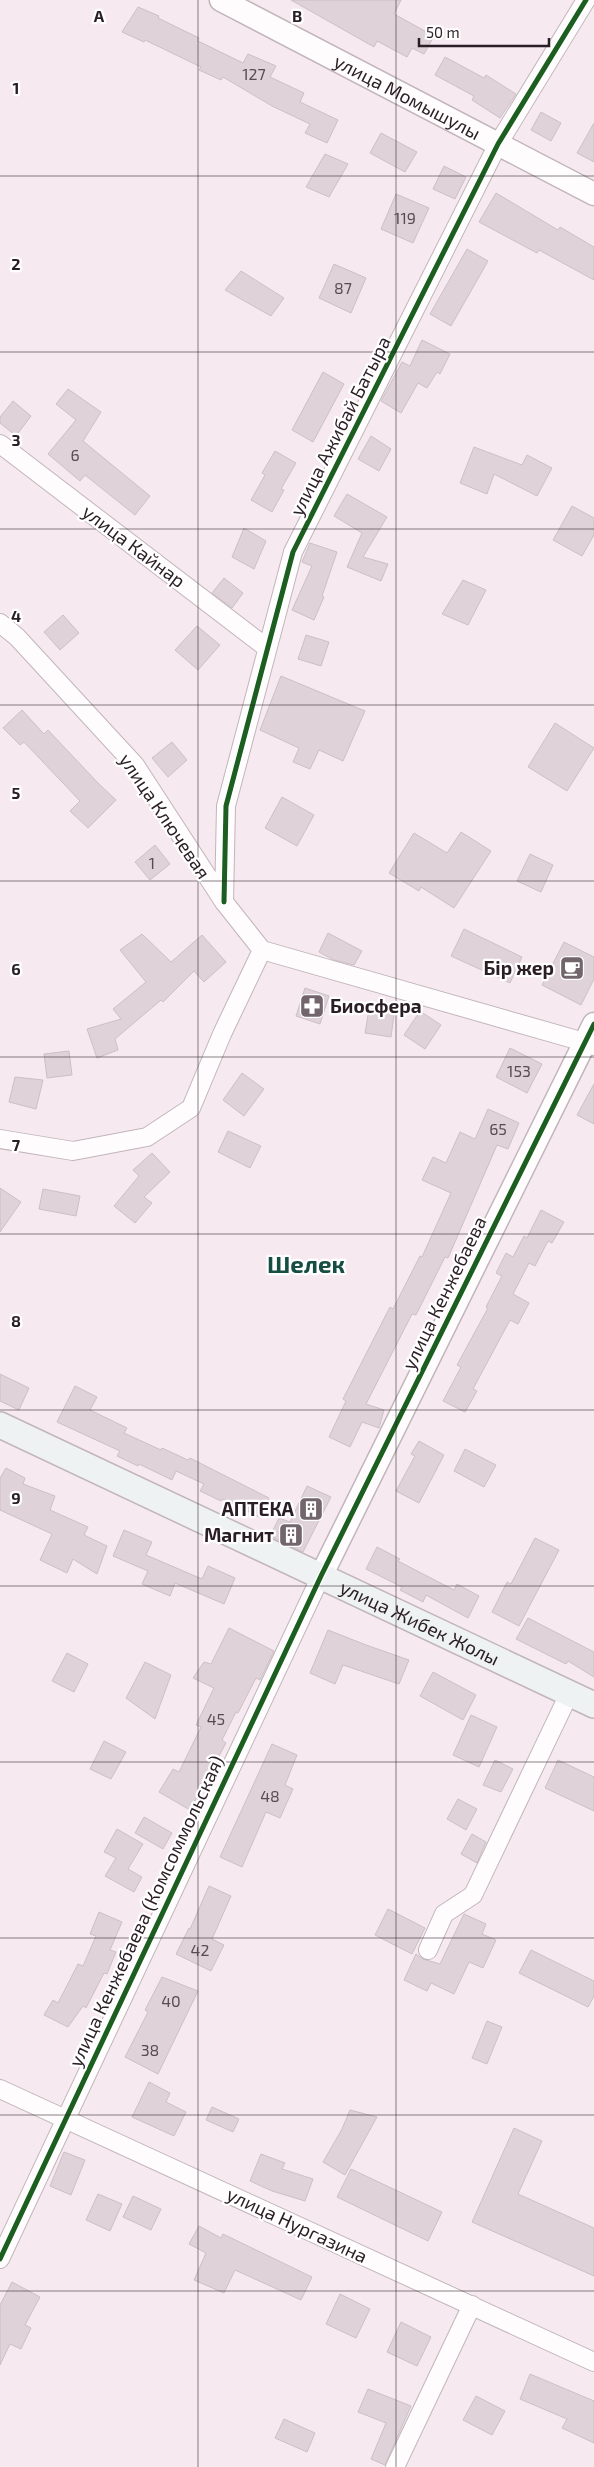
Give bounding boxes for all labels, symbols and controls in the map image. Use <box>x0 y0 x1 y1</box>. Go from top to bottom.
text: A <box>94 6 105 25</box>
text: B <box>292 6 302 25</box>
scale bar <box>419 15 549 47</box>
text: 50 m <box>426 23 460 41</box>
street label: улица Момышулы <box>330 49 485 144</box>
house number: 127 <box>242 64 266 83</box>
text: 1 <box>13 78 19 97</box>
house number: 119 <box>394 208 416 227</box>
text: 2 <box>11 254 21 273</box>
house number: 87 <box>334 278 352 297</box>
street label: улица Ажибай Батыра <box>284 332 396 520</box>
text: 3 <box>11 430 21 449</box>
house number: 6 <box>70 445 80 464</box>
street label: улица Кайнар <box>78 499 190 593</box>
text: 4 <box>11 606 21 625</box>
street label: улица Ключевая <box>114 749 216 883</box>
text: 5 <box>12 783 21 802</box>
house number: 1 <box>149 853 155 872</box>
cafe icon: Бір жер <box>559 955 585 981</box>
place label: Бір жер <box>484 956 554 979</box>
text: 6 <box>11 959 21 978</box>
pharmacy icon: Биосфера <box>299 993 325 1019</box>
place label: Биосфера <box>330 994 422 1017</box>
house number: 153 <box>507 1061 531 1080</box>
house number: 65 <box>489 1119 507 1138</box>
text: 7 <box>12 1135 21 1154</box>
street label: улица Кенжебаева <box>396 1212 492 1374</box>
district label: Шелек <box>267 1249 346 1278</box>
text: 8 <box>11 1311 21 1330</box>
text: 9 <box>11 1488 21 1507</box>
building icon: АПТЕКА <box>298 1496 324 1522</box>
place label: АПТЕКА <box>221 1497 295 1520</box>
building icon: Магнит <box>278 1522 304 1548</box>
place label: Магнит <box>204 1523 274 1546</box>
street label: улица Жибек Жолы <box>336 1575 503 1670</box>
house number: 45 <box>207 1709 225 1728</box>
street label: улица Кенжебаева (Комсоммольская) <box>63 1751 229 2071</box>
house number: 48 <box>260 1786 280 1805</box>
house number: 42 <box>191 1940 209 1959</box>
house number: 40 <box>161 1991 181 2010</box>
house number: 38 <box>141 2040 159 2059</box>
street label: улица Нургазина <box>223 2182 371 2268</box>

